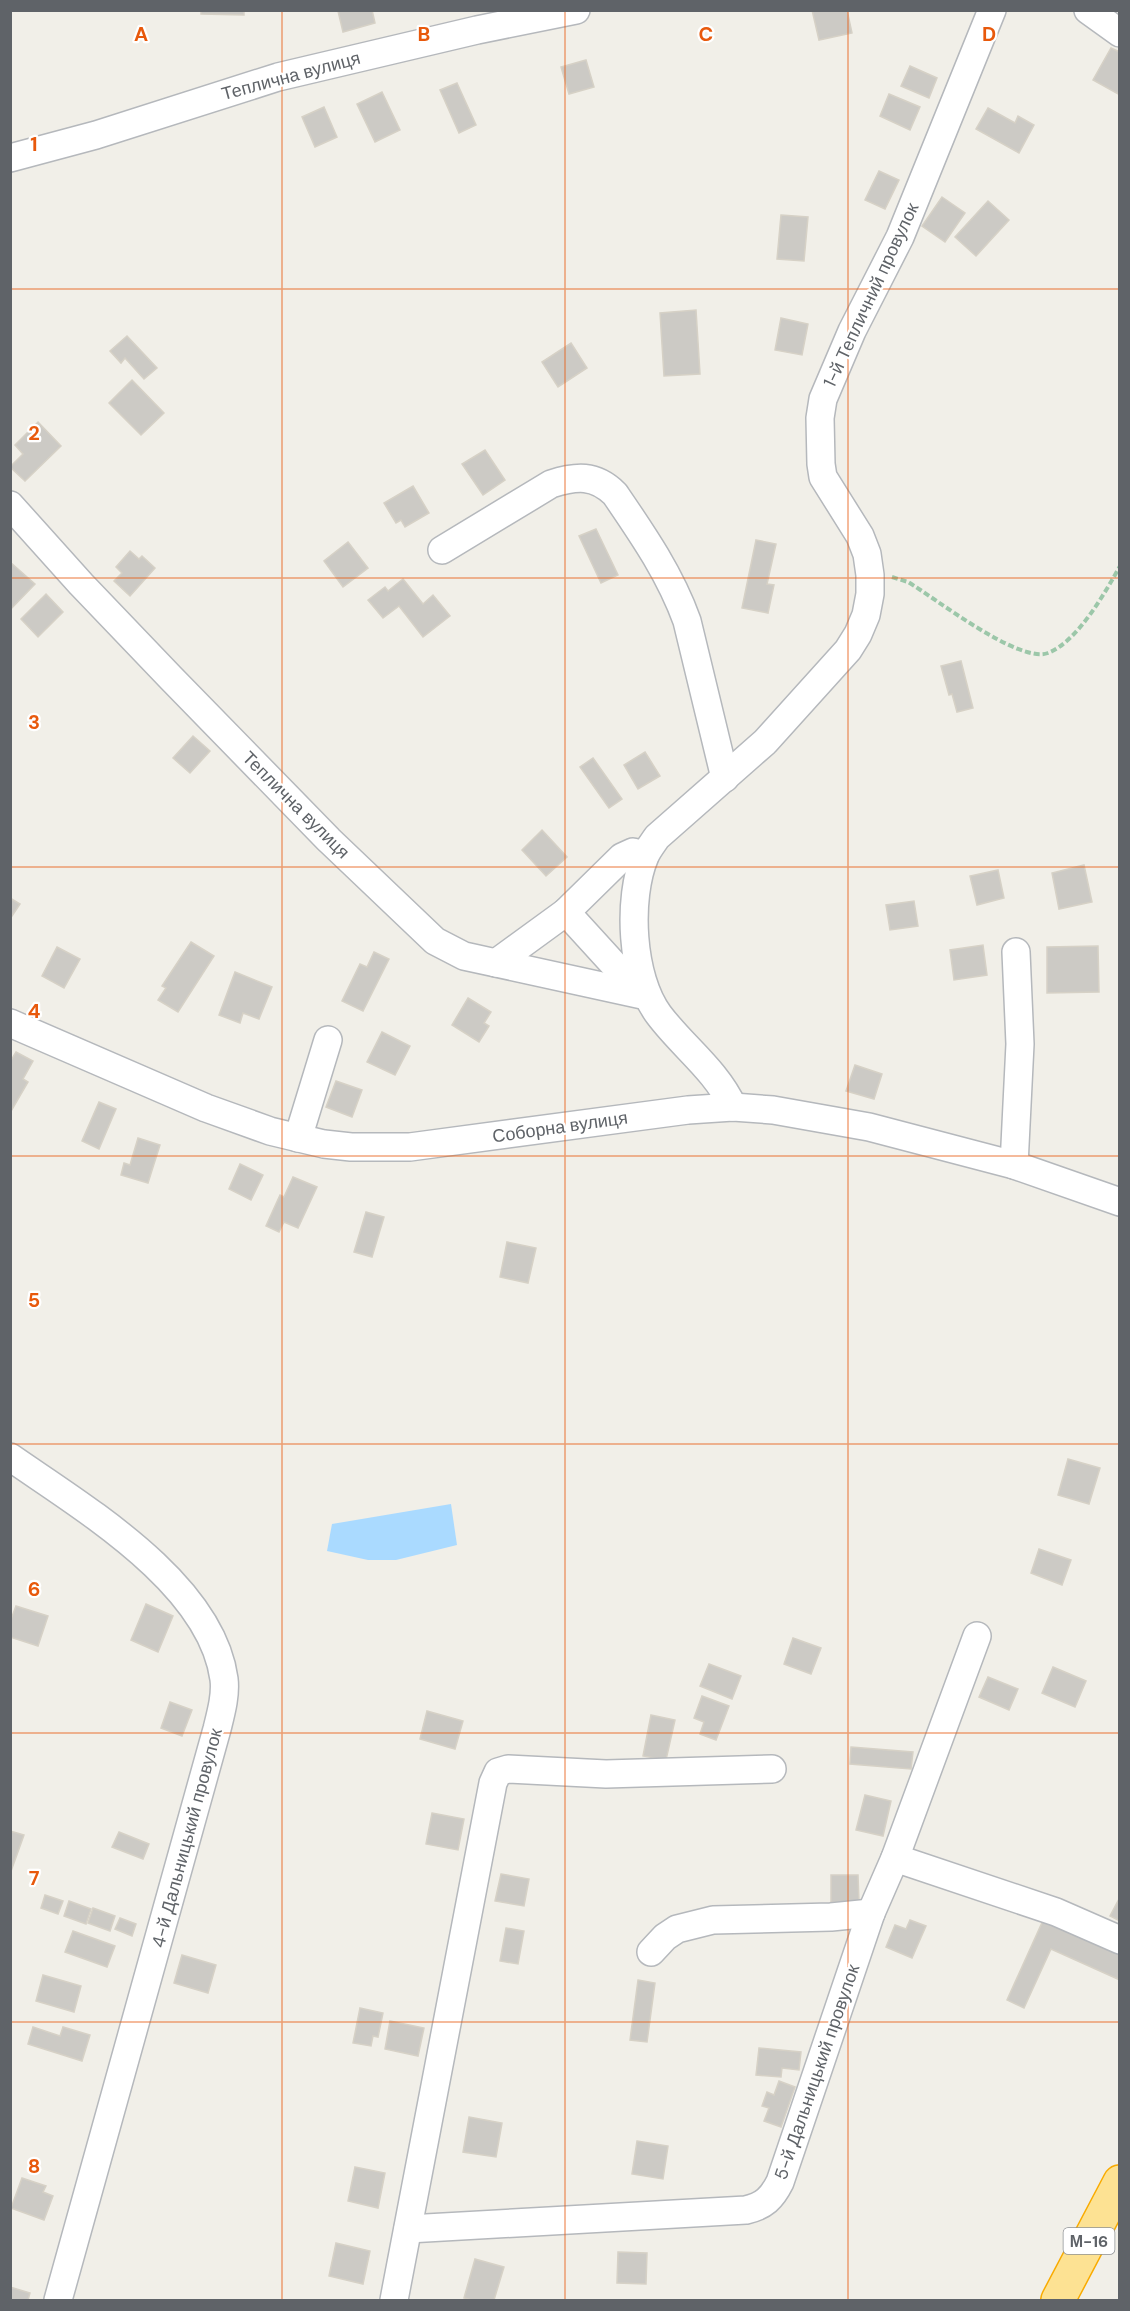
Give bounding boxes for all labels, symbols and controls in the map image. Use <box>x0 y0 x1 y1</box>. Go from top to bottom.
text: A <box>134 21 148 47</box>
text: B <box>418 21 430 47</box>
text: C <box>699 21 713 47</box>
text: D <box>982 21 996 47</box>
street label: Теплична вулиця <box>219 46 363 106</box>
text: 1 <box>30 131 38 157</box>
street label: 1-й Тепличний провулок <box>818 199 924 391</box>
text: 2 <box>28 420 40 446</box>
text: 3 <box>28 709 40 735</box>
street label: Теплична вулиця <box>237 746 355 864</box>
text: 4 <box>28 998 41 1024</box>
street label: Соборна вулиця <box>491 1106 629 1148</box>
text: 5 <box>28 1287 40 1313</box>
text: 6 <box>28 1576 40 1602</box>
street label: 4-й Дальницький провулок <box>146 1726 228 1950</box>
text: 7 <box>29 1865 40 1891</box>
street label: 5-й Дальницький провулок <box>769 1961 865 2183</box>
text: 8 <box>28 2153 40 2179</box>
road number: М-16 <box>1064 2228 1114 2254</box>

